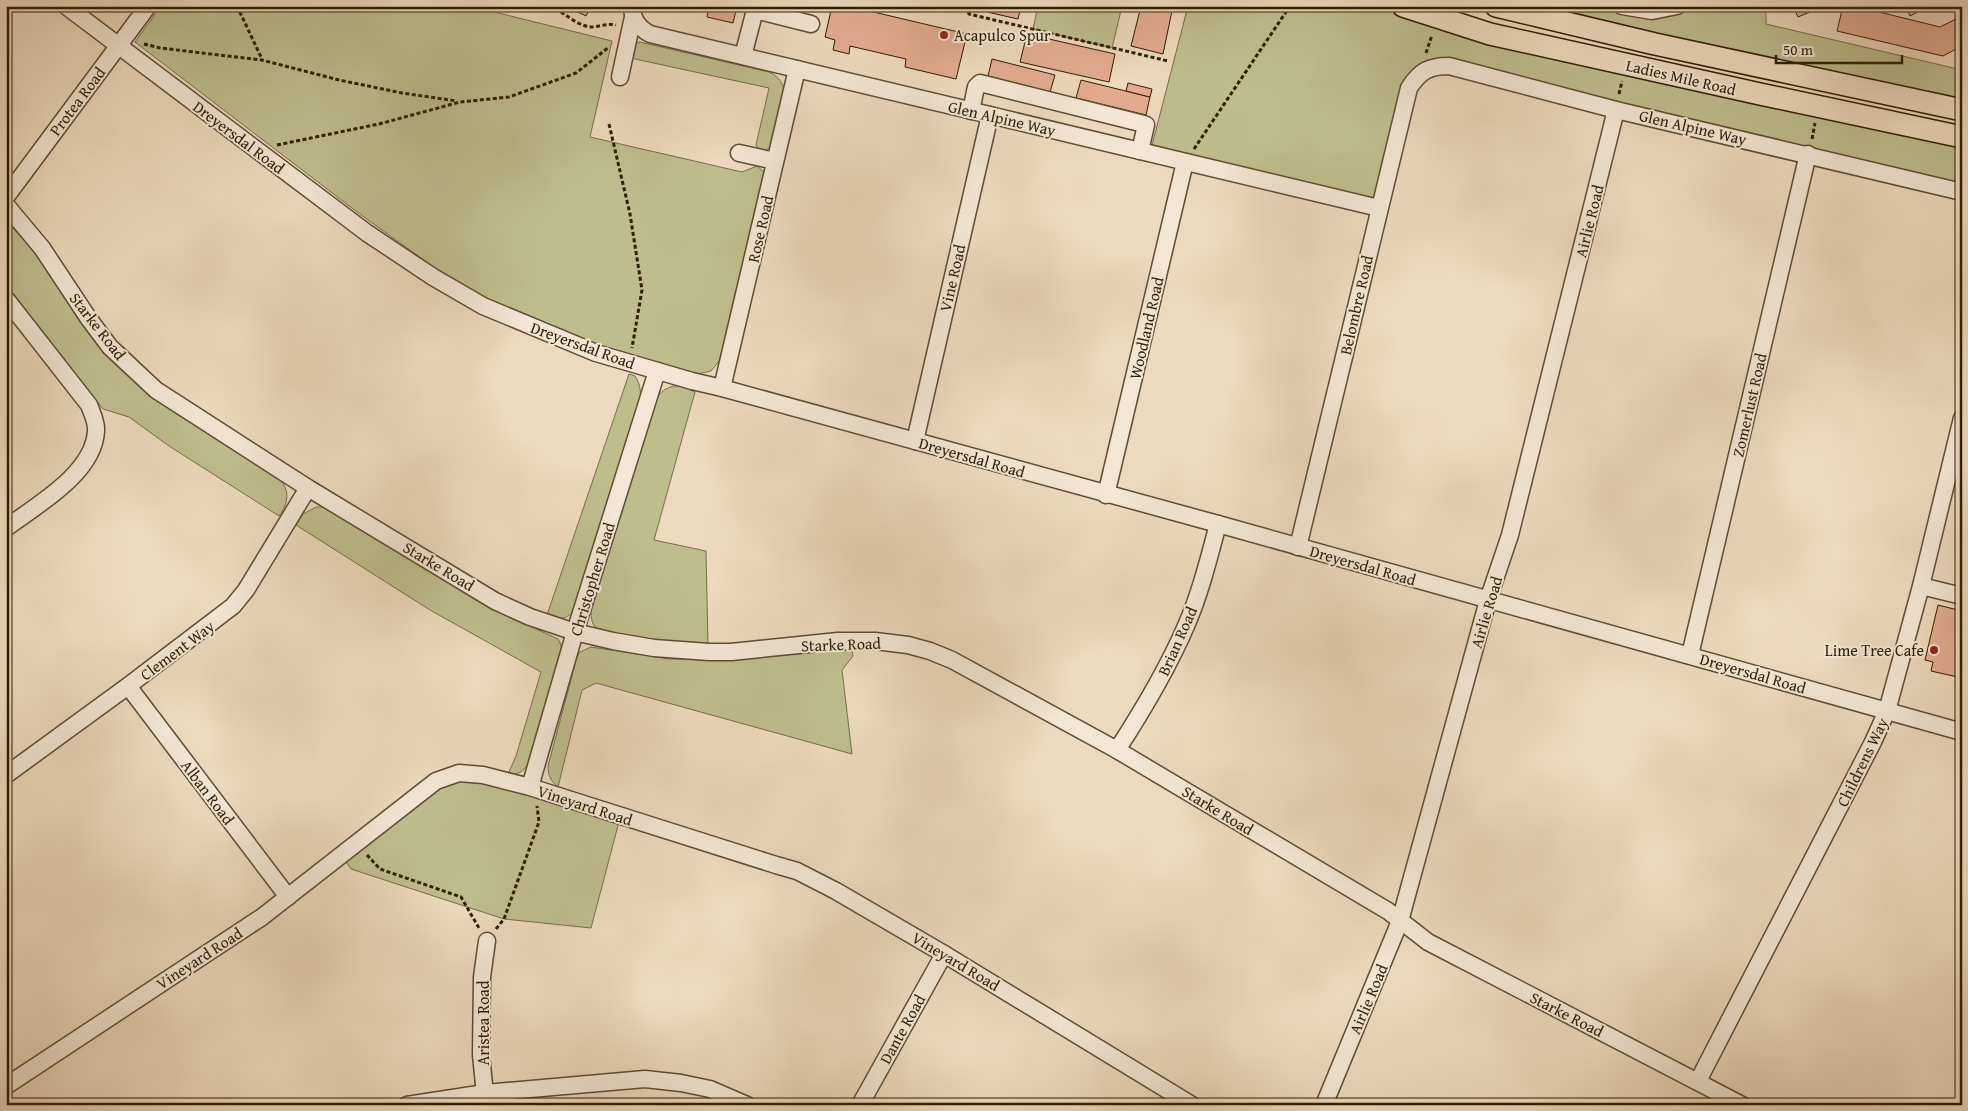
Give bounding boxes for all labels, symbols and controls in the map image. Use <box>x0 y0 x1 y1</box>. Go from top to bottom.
place label: Acapulco Spur <box>954 23 1051 47</box>
marker: Acapulco Spur <box>938 29 950 41</box>
scale bar <box>1776 32 1902 64</box>
text: 50 m <box>1783 39 1814 60</box>
street label: Ladies Mile Road <box>1624 53 1739 101</box>
street label: Protea Road <box>43 61 111 141</box>
street label: Glen Alpine Way <box>946 94 1058 142</box>
street label: Dreyersdal Road <box>188 95 290 180</box>
street label: Glen Alpine Way <box>1637 103 1749 151</box>
street label: Airlie Road <box>1568 182 1610 260</box>
street label: Rose Road <box>741 193 779 265</box>
street label: Vine Road <box>933 242 971 314</box>
street label: Belombre Road <box>1333 252 1379 357</box>
street label: Woodland Road <box>1123 274 1170 382</box>
street label: Starke Road <box>64 287 132 365</box>
street label: Dreyersdal Road <box>528 315 639 375</box>
street label: Zomerlust Road <box>1725 350 1773 459</box>
street label: Dreyersdal Road <box>916 430 1028 484</box>
street label: Christopher Road <box>563 519 621 639</box>
street label: Starke Road <box>399 535 480 597</box>
street label: Dreyersdal Road <box>1307 538 1419 592</box>
street label: Airlie Road <box>1464 573 1508 651</box>
street label: Brian Road <box>1151 602 1203 680</box>
street label: Clement Way <box>135 614 219 686</box>
street label: Starke Road <box>801 631 882 657</box>
place label: Lime Tree Cafe <box>1825 638 1924 662</box>
marker: Lime Tree Cafe <box>1928 644 1940 656</box>
street label: Dreyersdal Road <box>1697 646 1809 700</box>
street label: Childrens Way <box>1830 713 1894 811</box>
street label: Alban Road <box>176 754 241 830</box>
street label: Vineyard Road <box>534 778 636 832</box>
street label: Starke Road <box>1178 779 1259 841</box>
street label: Vineyard Road <box>151 921 247 995</box>
street label: Vineyard Road <box>908 925 1005 997</box>
street label: Airlie Road <box>1342 960 1394 1038</box>
street label: Aristea Road <box>471 980 495 1065</box>
street label: Starke Road <box>1526 985 1608 1043</box>
street label: Dante Road <box>873 989 931 1068</box>

